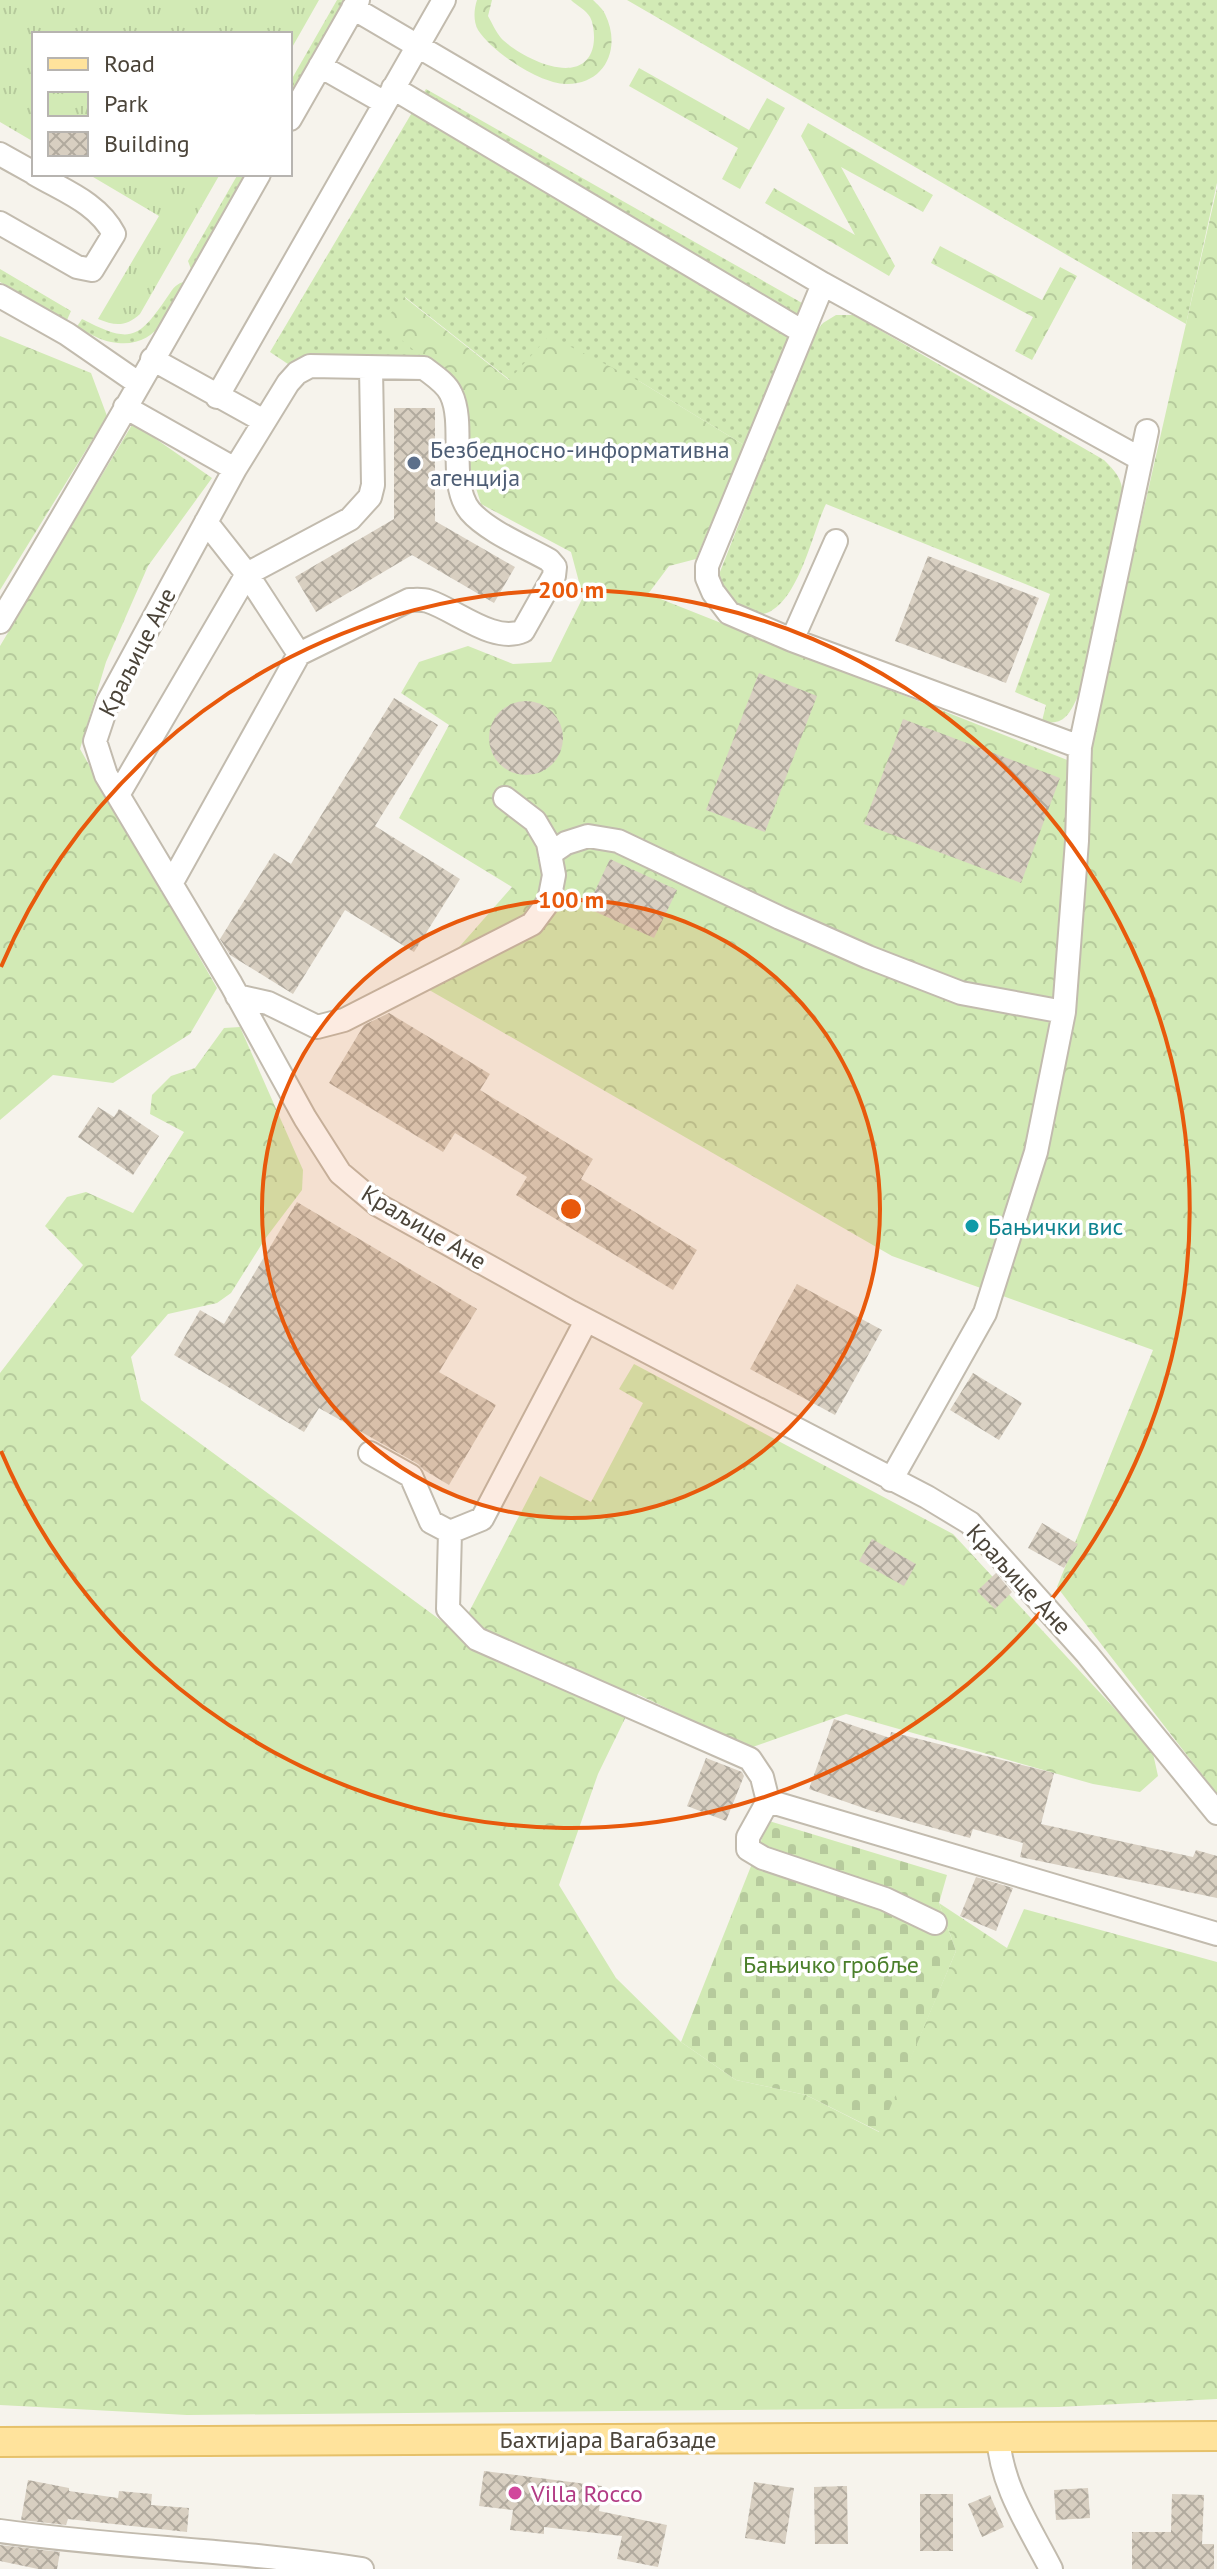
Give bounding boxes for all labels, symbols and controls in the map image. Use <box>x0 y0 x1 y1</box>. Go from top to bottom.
legend <box>32 32 292 176</box>
text: Road <box>104 48 155 79</box>
text: Park <box>104 88 149 119</box>
text: Building <box>104 128 190 159</box>
place label: Безбедносно-информативна агенција <box>430 434 730 493</box>
marker: Безбедносно-информативна агенција <box>405 454 423 472</box>
text: 200 m <box>538 574 604 605</box>
street label: Краљице Ане <box>91 582 183 722</box>
text: 100 m <box>538 884 604 915</box>
street label: Краљице Ане <box>356 1178 492 1276</box>
centre of rings <box>557 1195 585 1223</box>
place label: Бањички вис <box>988 1211 1124 1242</box>
marker: Бањички вис <box>963 1217 981 1235</box>
street label: Краљице Ане <box>960 1517 1078 1641</box>
park label: Бањичко гробље <box>743 1949 919 1980</box>
street label: Бахтијара Вагабзаде <box>500 2424 716 2455</box>
place label: Villa Rocco <box>530 2478 643 2509</box>
marker: Villa Rocco <box>506 2484 524 2502</box>

